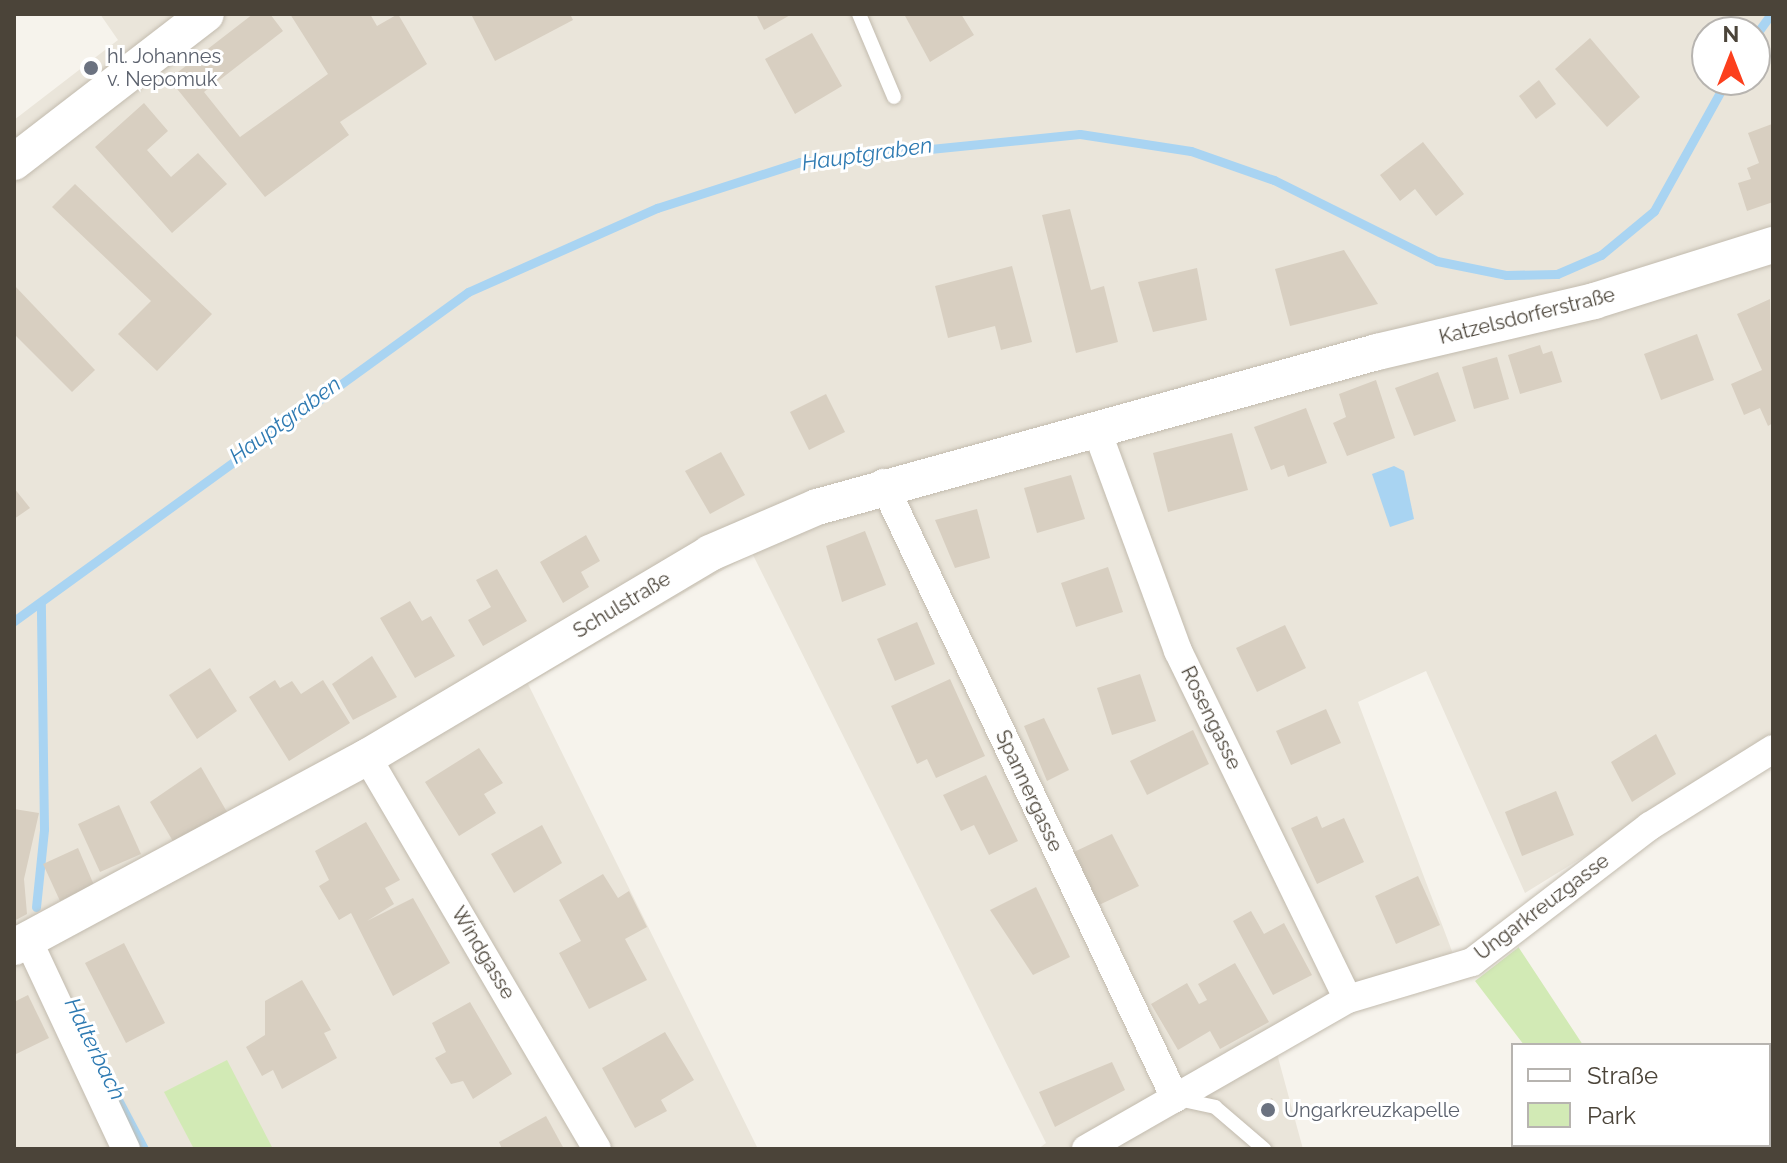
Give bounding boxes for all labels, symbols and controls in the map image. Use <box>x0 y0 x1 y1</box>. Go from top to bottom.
north arrow <box>1691 16 1771 96</box>
text: N <box>1723 21 1739 47</box>
place label: hl. Johannes v. Nepomuk <box>107 44 222 91</box>
marker: hl. Johannes v. Nepomuk <box>82 59 100 77</box>
water label: Hauptgraben <box>800 132 934 176</box>
street label: Katzelsdorferstraße <box>1437 283 1617 349</box>
water label: Hauptgraben <box>224 371 346 469</box>
street label: Schulstraße <box>569 567 675 643</box>
street label: Rosengasse <box>1176 662 1246 774</box>
street label: Spannergasse <box>990 726 1068 856</box>
street label: Ungarkreuzgasse <box>1470 849 1614 965</box>
street label: Windgasse <box>446 902 520 1004</box>
water label: Halterbach <box>59 994 131 1104</box>
legend <box>1511 1043 1771 1147</box>
text: Straße <box>1587 1061 1658 1090</box>
place label: Ungarkreuzkapelle <box>1284 1098 1460 1122</box>
marker: Ungarkreuzkapelle <box>1259 1101 1277 1119</box>
text: Park <box>1587 1101 1636 1130</box>

